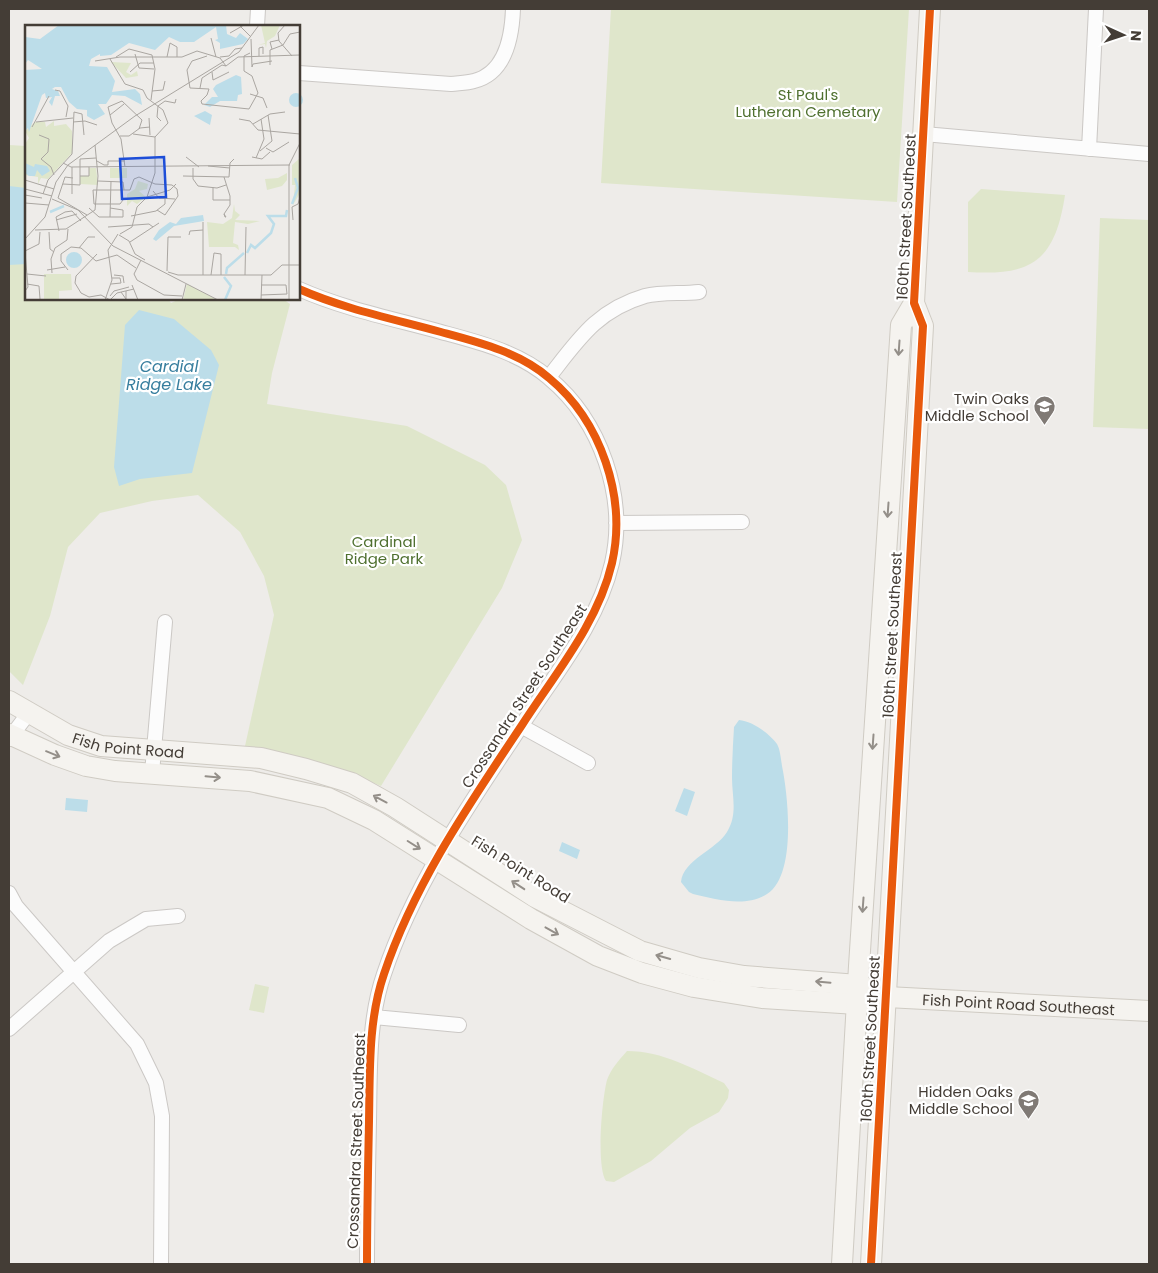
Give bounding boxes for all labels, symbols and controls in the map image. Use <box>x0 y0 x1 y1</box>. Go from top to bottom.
north arrow <box>1098 10 1148 60</box>
inset map <box>25 25 300 300</box>
text: N <box>1126 30 1146 41</box>
park label: St Paul's Lutheran Cemetary <box>735 84 881 122</box>
street label: 160th Street Southeast <box>891 133 921 301</box>
one-way arrow <box>895 340 904 356</box>
water label: Cardial Ridge Lake <box>126 355 212 396</box>
place label: Twin Oaks Middle School <box>925 388 1029 426</box>
school or university icon: Twin Oaks Middle School <box>1033 395 1057 426</box>
one-way arrow <box>884 502 893 518</box>
park label: Cardinal Ridge Park <box>345 531 424 569</box>
street label: 160th Street Southeast <box>877 551 907 719</box>
street label: Crossandra Street Southeast <box>456 600 592 792</box>
street label: Fish Point Road <box>70 727 185 763</box>
one-way arrow <box>869 734 878 750</box>
one-way arrow <box>45 750 60 759</box>
one-way arrow <box>205 773 221 782</box>
one-way arrow <box>373 794 388 804</box>
street label: Fish Point Road <box>468 830 574 908</box>
one-way arrow <box>406 840 420 850</box>
one-way arrow <box>511 880 525 890</box>
one-way arrow <box>858 896 867 912</box>
one-way arrow <box>544 926 558 936</box>
one-way arrow <box>655 952 671 962</box>
street label: 160th Street Southeast <box>855 955 885 1123</box>
one-way arrow <box>815 978 831 987</box>
street label: Fish Point Road Southeast <box>922 988 1115 1020</box>
street label: Crossandra Street Southeast <box>342 1033 370 1249</box>
place label: Hidden Oaks Middle School <box>909 1081 1013 1119</box>
school or university icon: Hidden Oaks Middle School <box>1017 1088 1041 1119</box>

